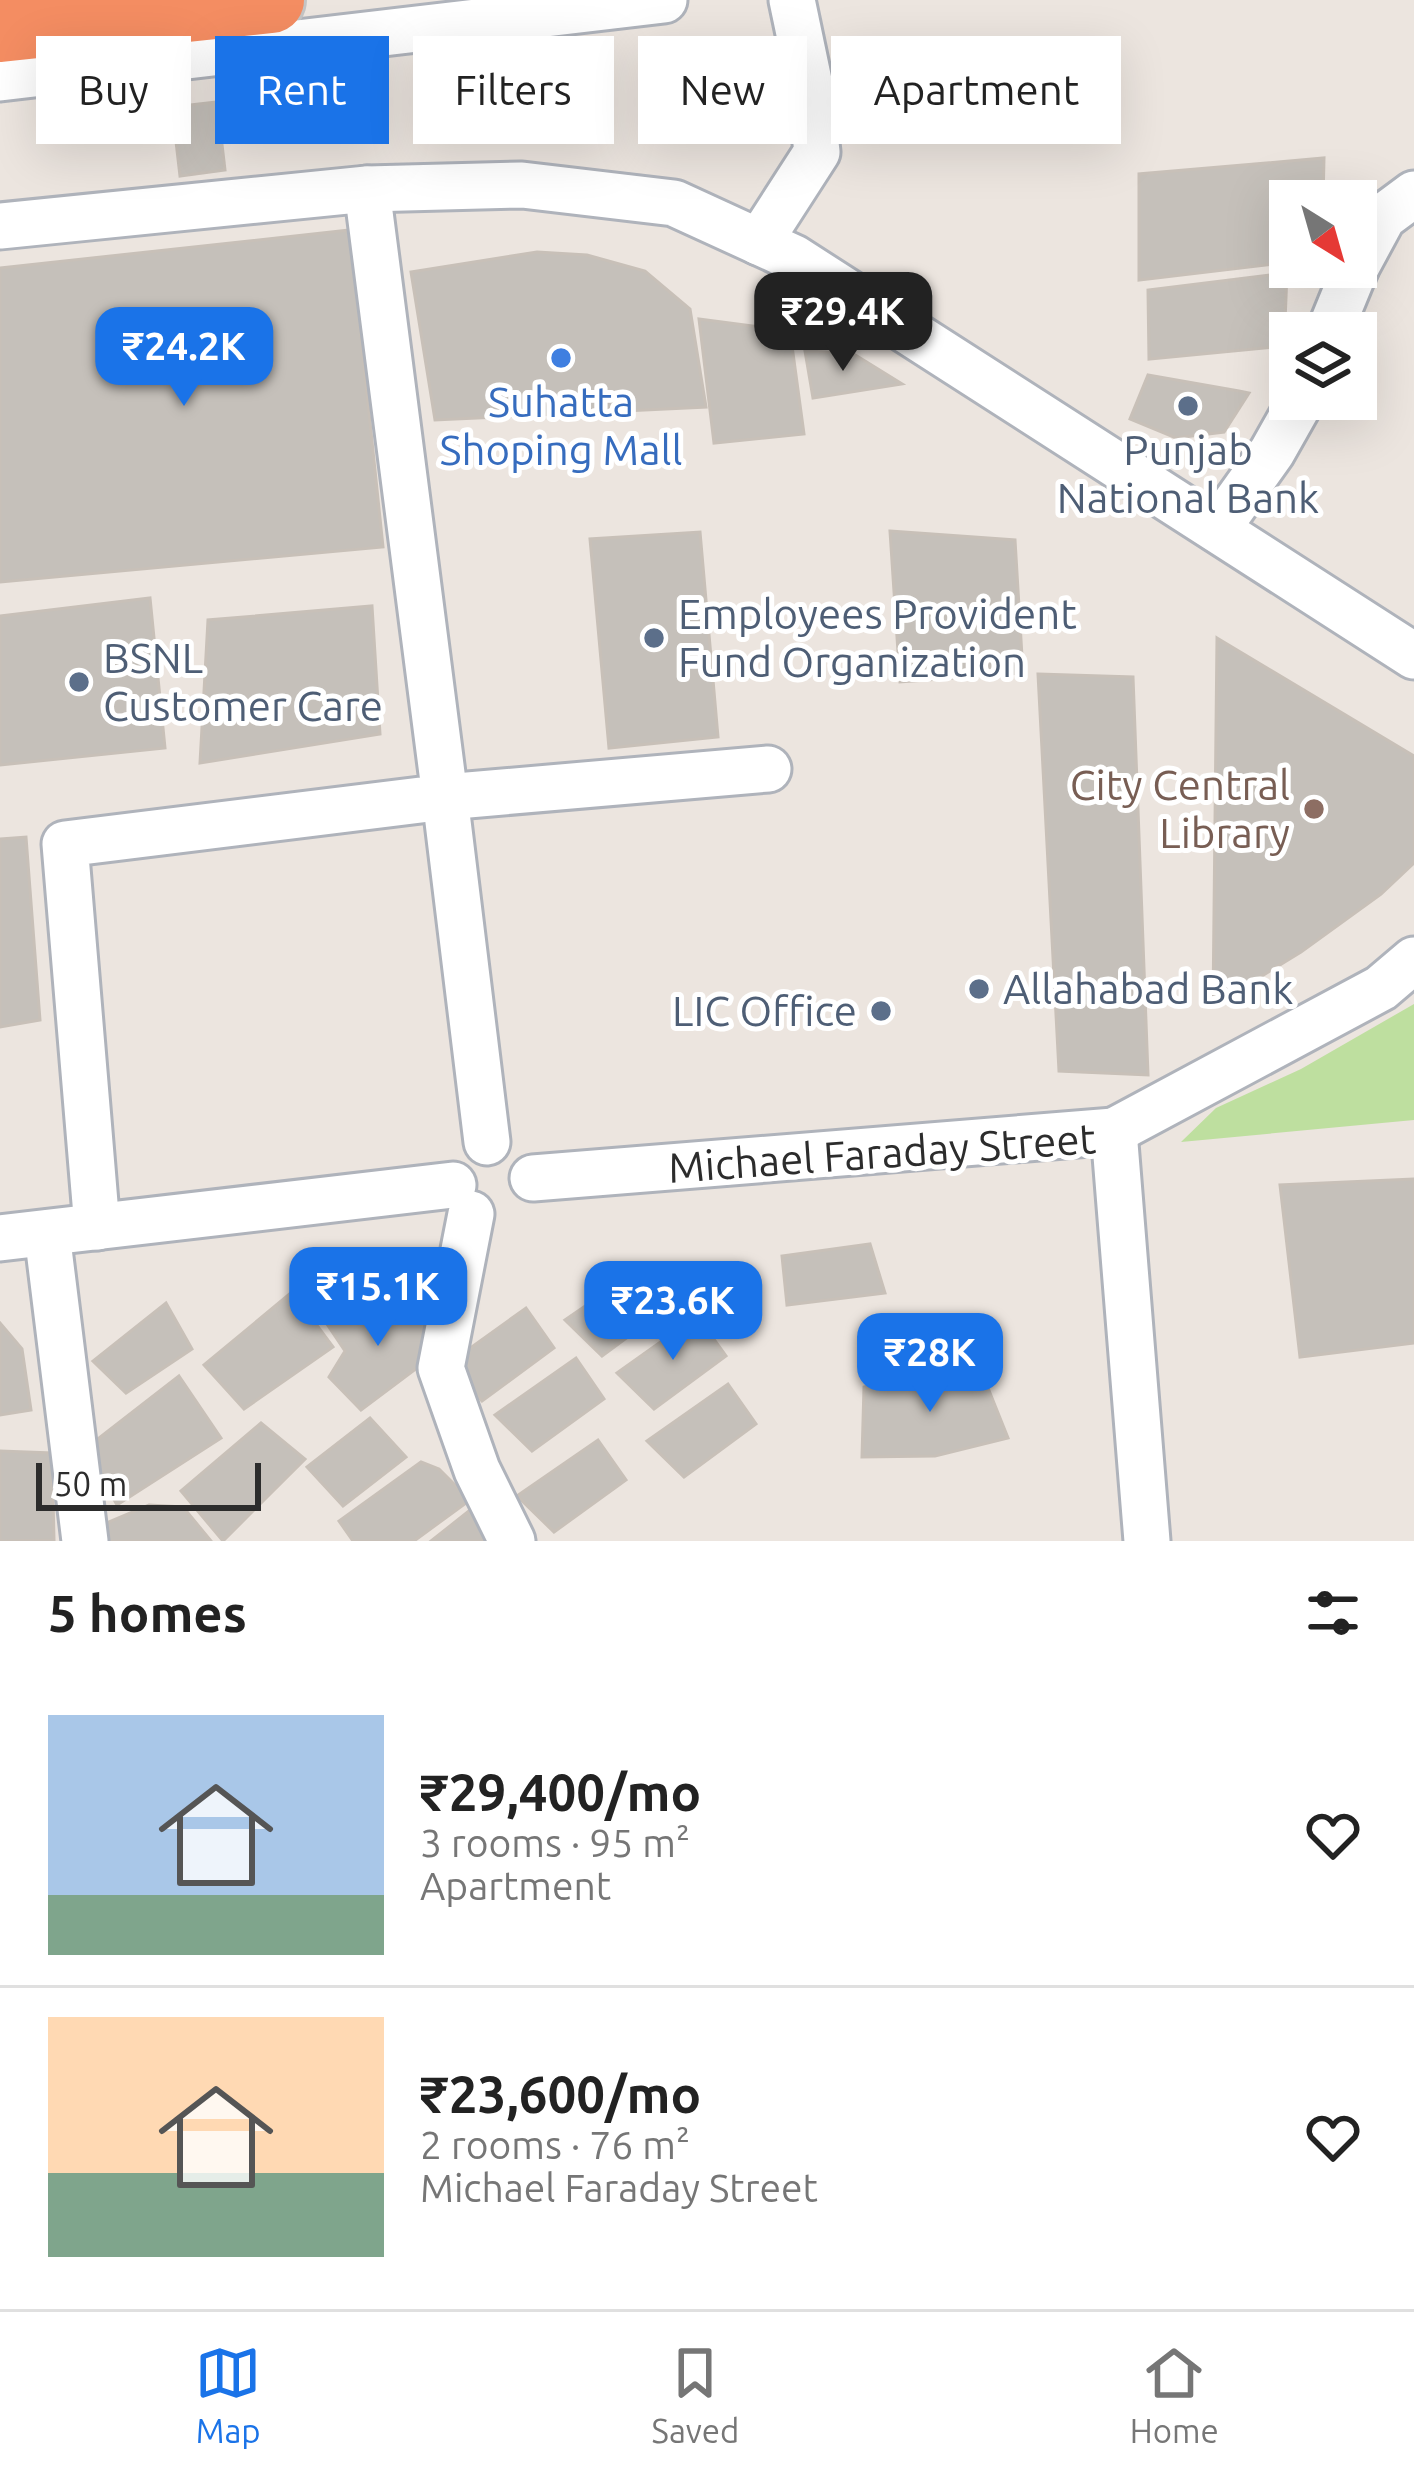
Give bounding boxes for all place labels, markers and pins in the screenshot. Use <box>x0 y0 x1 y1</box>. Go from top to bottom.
pin: ₹29.4K <box>745 272 941 374</box>
pin: ₹24.2K <box>86 307 282 409</box>
marker: Suhatta Shoping Mall <box>548 345 574 371</box>
place label: Suhatta Shoping Mall <box>439 378 683 473</box>
marker: Punjab National Bank <box>1175 393 1201 419</box>
place label: Punjab National Bank <box>1057 426 1319 521</box>
place label: Employees Provident Fund Organization <box>678 590 1077 685</box>
marker: Employees Provident Fund Organization <box>641 625 667 651</box>
place label: BSNL Customer Care <box>103 634 383 729</box>
marker: BSNL Customer Care <box>66 669 92 695</box>
place label: City Central Library <box>1070 761 1290 856</box>
marker: City Central Library <box>1301 796 1327 822</box>
place label: Allahabad Bank <box>1003 965 1293 1012</box>
marker: Allahabad Bank <box>966 976 992 1002</box>
place label: LIC Office <box>672 987 857 1034</box>
marker: LIC Office <box>868 998 894 1024</box>
pin: ₹15.1K <box>280 1247 476 1349</box>
pin: ₹23.6K <box>575 1261 771 1363</box>
pin: ₹28K <box>859 1313 1001 1415</box>

